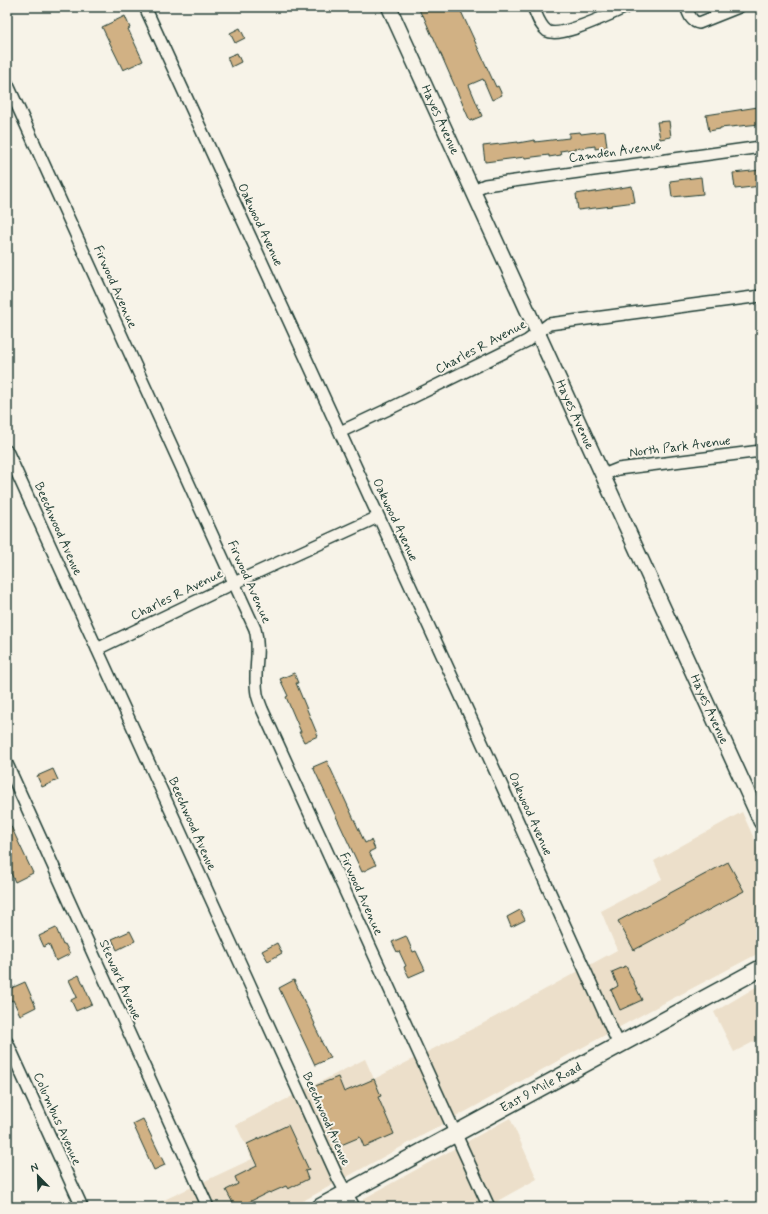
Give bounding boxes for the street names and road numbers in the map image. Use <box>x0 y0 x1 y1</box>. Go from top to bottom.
street label: Hayes Avenue <box>417 82 464 157</box>
street label: Camden Avenue <box>568 137 662 167</box>
street label: Oakwood Avenue <box>233 181 287 269</box>
street label: Firwood Avenue <box>89 243 141 331</box>
street label: Charles R Avenue <box>433 316 529 378</box>
street label: Hayes Avenue <box>552 377 598 452</box>
street label: North Park Avenue <box>628 432 732 462</box>
street label: Oakwood Avenue <box>368 476 422 564</box>
street label: Beechwood Avenue <box>30 480 86 578</box>
street label: Firwood Avenue <box>223 538 275 626</box>
street label: Charles R Avenue <box>128 565 226 625</box>
street label: Hayes Avenue <box>686 672 733 747</box>
street label: Oakwood Avenue <box>504 770 556 859</box>
street label: Beechwood Avenue <box>164 775 220 873</box>
street label: Firwood Avenue <box>335 850 387 938</box>
street label: Stewart Avenue <box>95 937 145 1023</box>
street label: East 9 Mile Road <box>497 1058 584 1116</box>
street label: Columbus Avenue <box>29 1070 85 1168</box>
street label: Beechwood Avenue <box>298 1070 354 1168</box>

